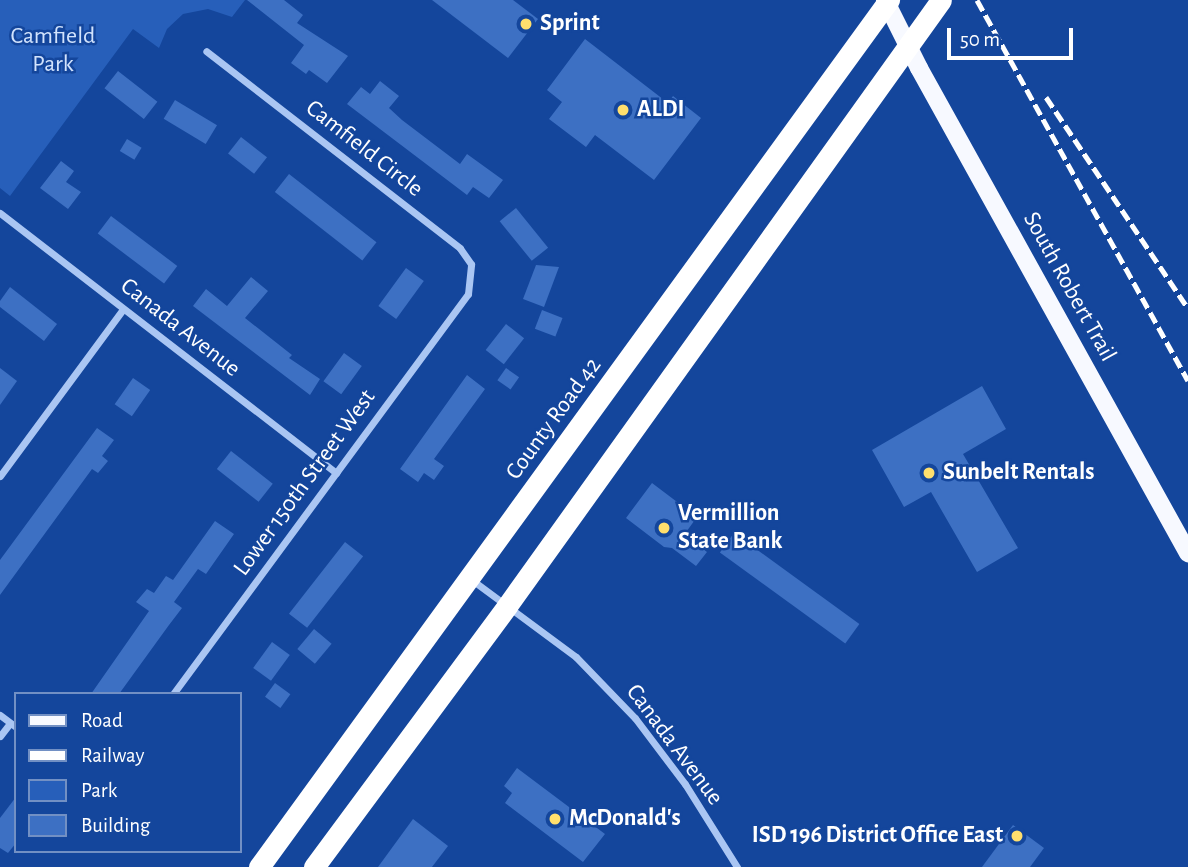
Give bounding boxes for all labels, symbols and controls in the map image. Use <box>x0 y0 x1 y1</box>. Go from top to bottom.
place label: Sprint <box>540 10 600 38</box>
scale bar <box>950 14 1076 58</box>
marker: Sprint <box>518 16 534 32</box>
park label: Camfield Park <box>10 23 96 79</box>
text: 50 m <box>960 29 1000 50</box>
street label: Camfield Circle <box>299 94 429 204</box>
place label: ALDI <box>637 96 684 124</box>
marker: ALDI <box>615 102 631 118</box>
street label: South Robert Trail <box>1016 207 1122 367</box>
street label: Canada Avenue <box>114 272 246 384</box>
street label: County Road 42 <box>500 352 608 486</box>
street label: Lower 150th Street West <box>228 384 382 582</box>
place label: Sunbelt Rentals <box>943 459 1094 487</box>
marker: Sunbelt Rentals <box>921 465 937 481</box>
place label: Vermillion State Bank <box>678 500 782 556</box>
marker: Vermillion State Bank <box>656 520 672 536</box>
street label: Canada Avenue <box>619 679 729 811</box>
legend <box>14 692 242 853</box>
text: Road <box>81 710 123 731</box>
text: Railway <box>81 745 144 766</box>
text: Park <box>81 780 117 801</box>
place label: McDonald's <box>569 805 681 833</box>
marker: McDonald's <box>547 811 563 827</box>
text: Building <box>81 815 150 836</box>
place label: ISD 196 District Office East <box>752 822 1003 850</box>
marker: ISD 196 District Office East <box>1009 828 1025 844</box>

